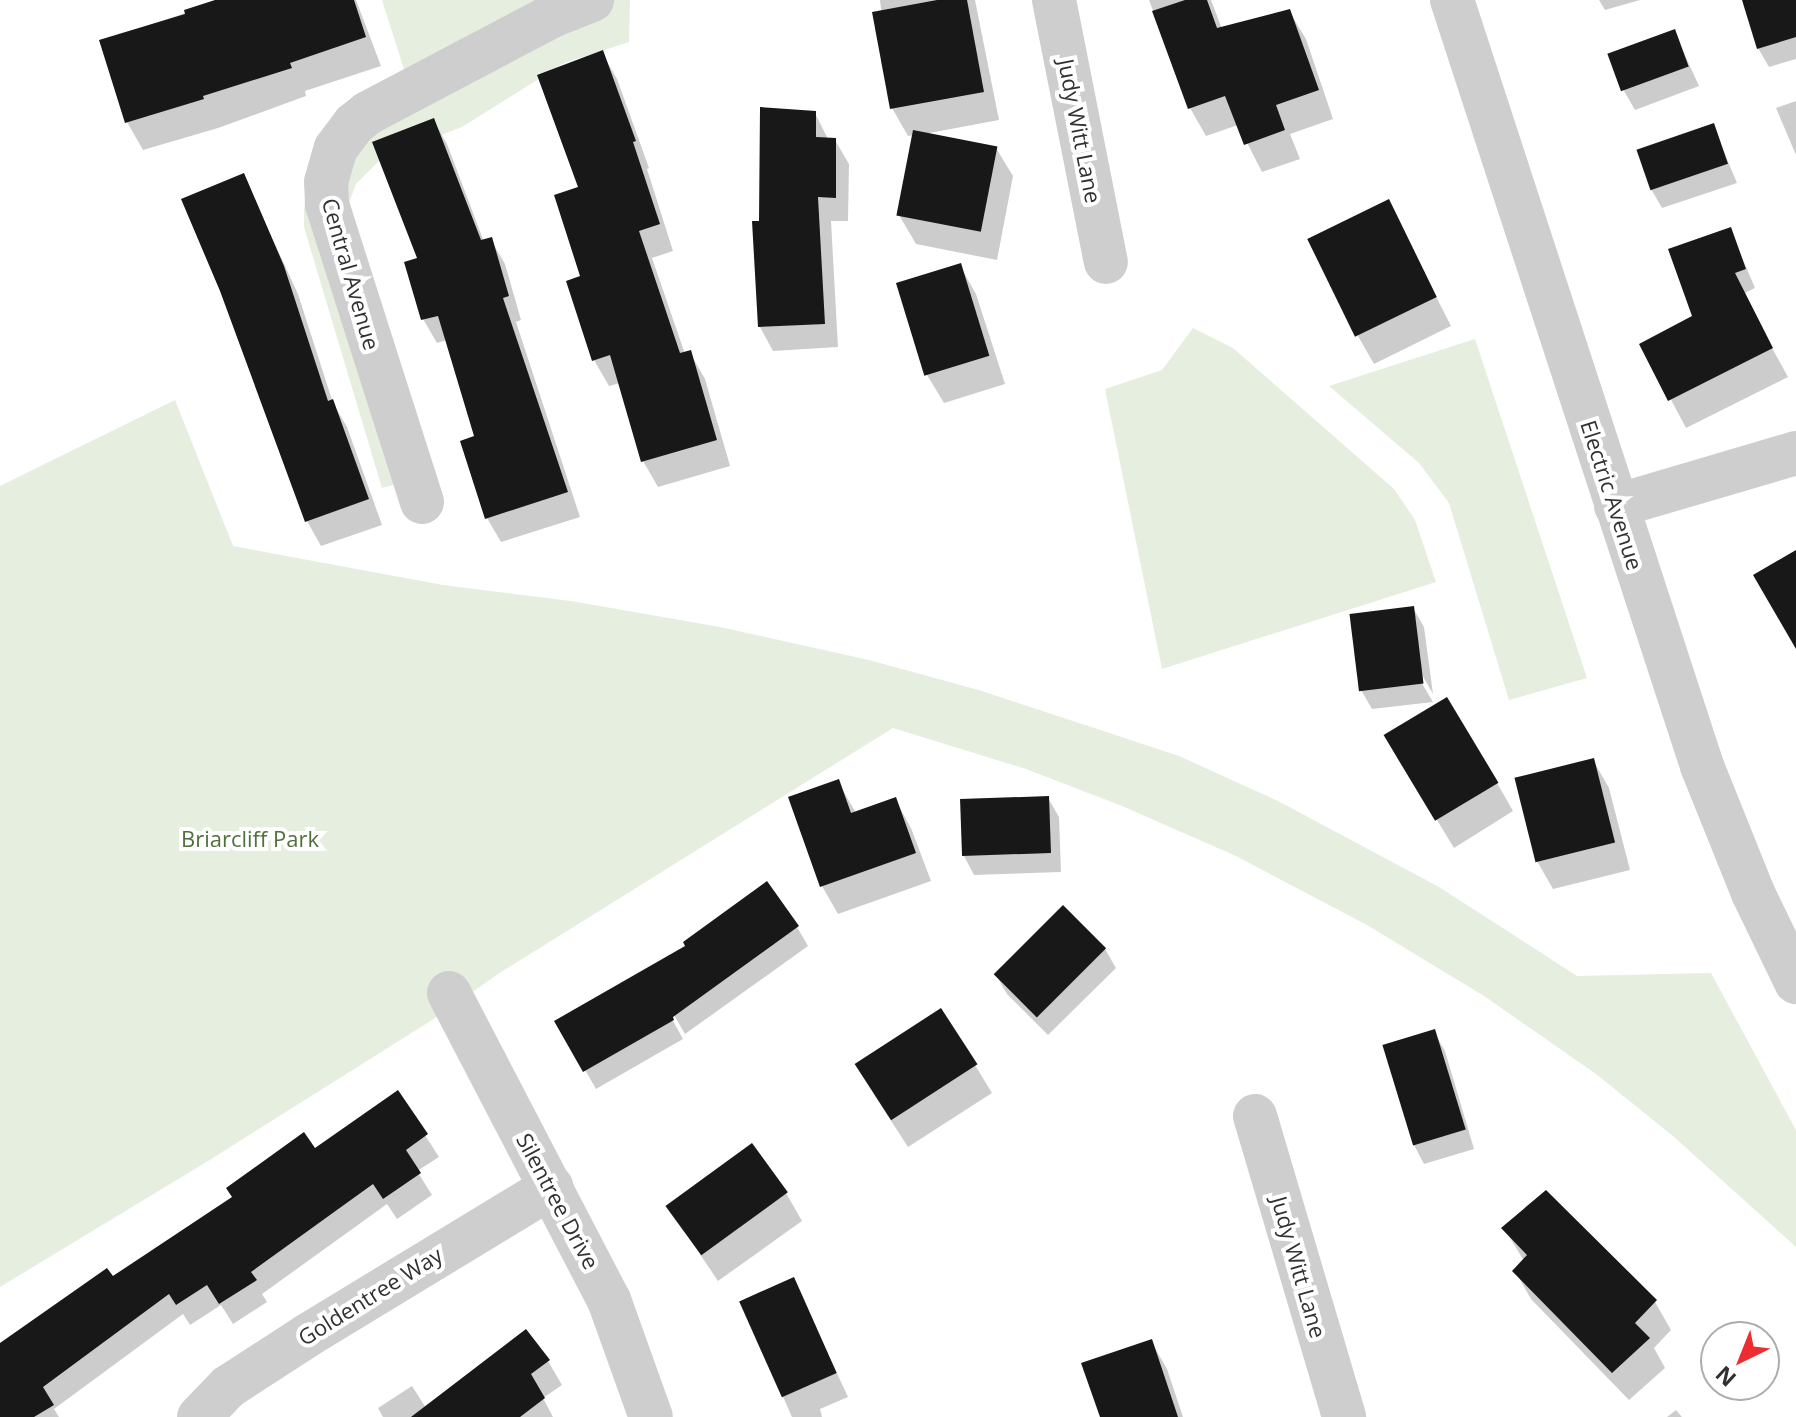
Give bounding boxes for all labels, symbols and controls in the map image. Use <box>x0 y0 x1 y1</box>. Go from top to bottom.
street label: Judy Witt Lane <box>1053 57 1107 205</box>
street label: Central Avenue <box>317 195 385 353</box>
street label: Electric Avenue <box>1575 417 1649 573</box>
park label: Briarcliff Park <box>181 826 319 852</box>
street label: Silentree Drive <box>511 1129 605 1273</box>
street label: Judy Witt Lane <box>1266 1193 1332 1341</box>
street label: Goldentree Way <box>293 1241 447 1351</box>
north arrow <box>1700 1321 1780 1401</box>
text: N <box>1708 1360 1742 1394</box>

